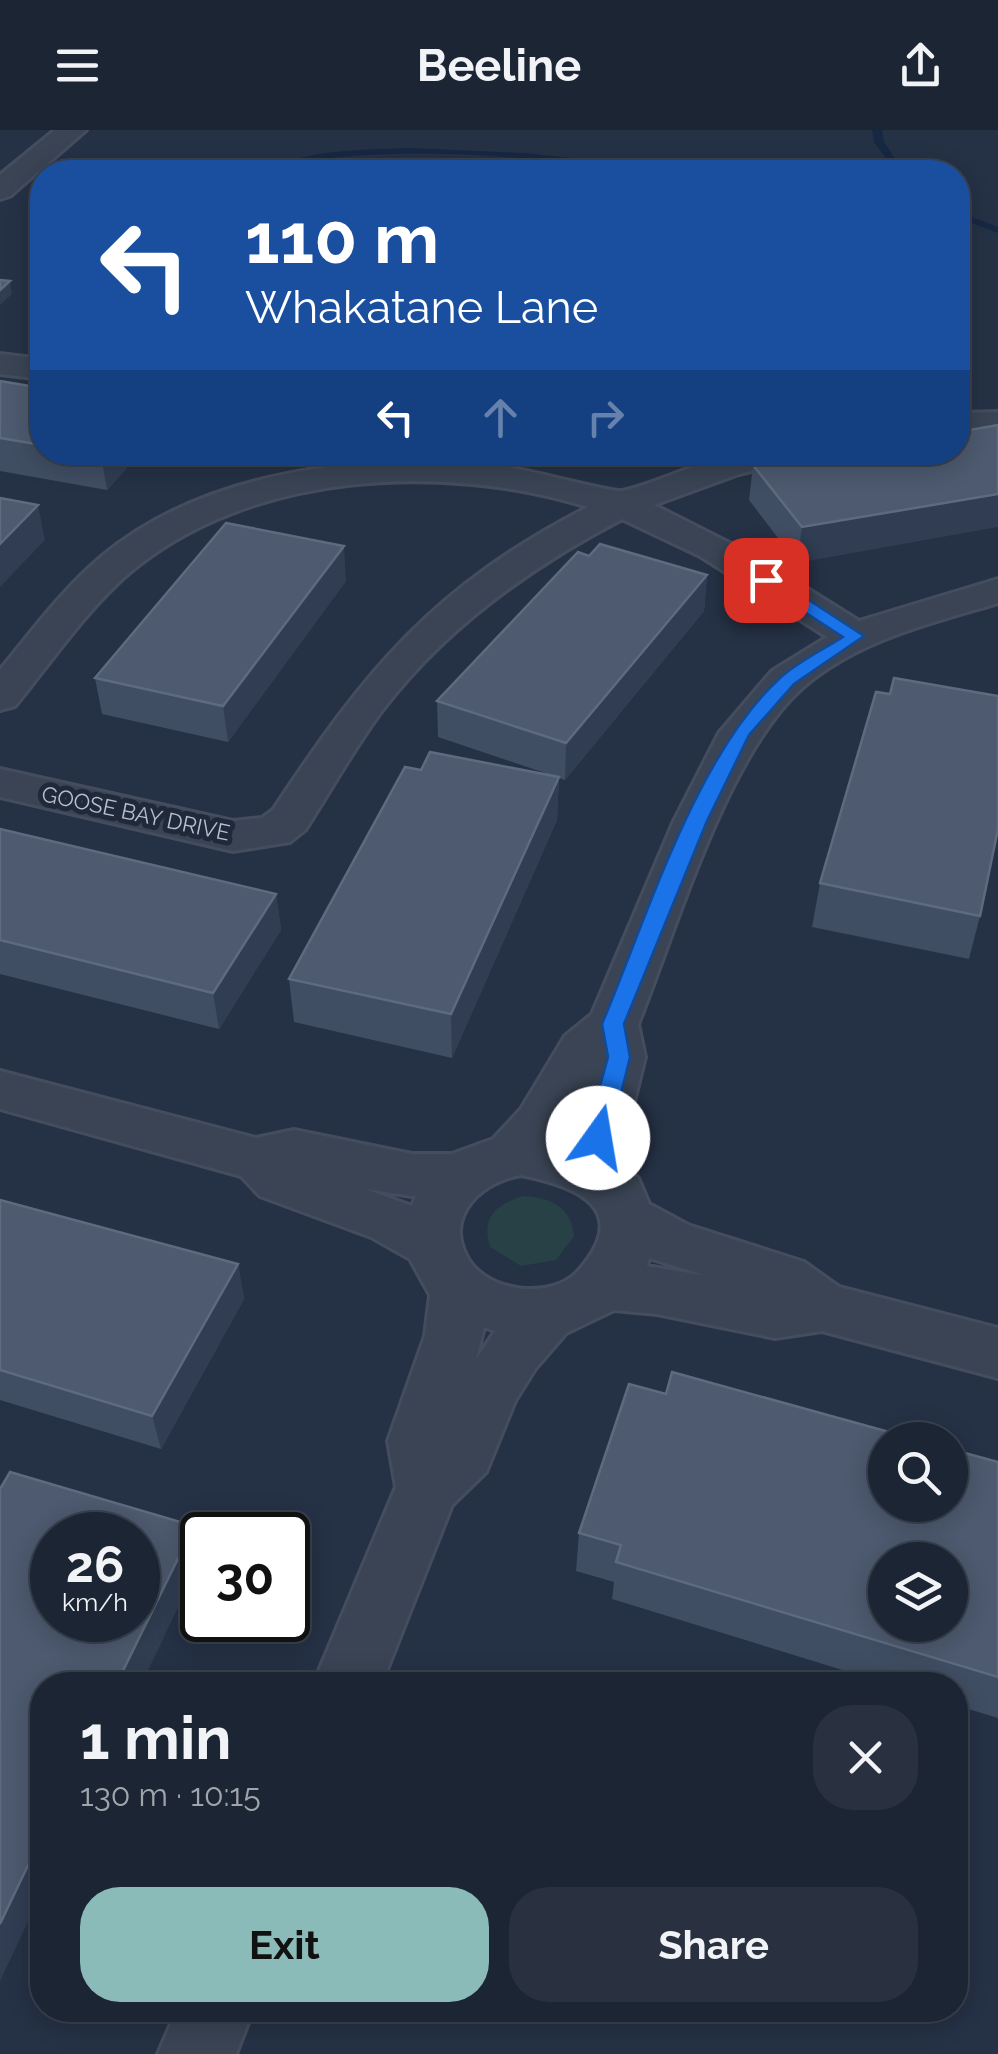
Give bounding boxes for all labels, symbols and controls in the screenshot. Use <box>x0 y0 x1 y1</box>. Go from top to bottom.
icon: menu <box>50 38 105 93</box>
icon: share <box>893 38 948 93</box>
text: Beeline <box>417 39 581 92</box>
text: 110 m <box>245 197 439 279</box>
icon: left <box>80 200 210 330</box>
text: Whakatane Lane <box>245 281 598 334</box>
icon: left <box>368 390 423 445</box>
icon: ahead <box>473 390 528 445</box>
icon: right <box>578 390 633 445</box>
pin <box>724 538 809 623</box>
icon: arrive <box>739 553 794 608</box>
street label: GOOSE BAY DRIVE <box>40 780 232 846</box>
position arrow <box>546 1086 650 1190</box>
map controls <box>868 1422 968 1642</box>
button: search <box>868 1422 968 1522</box>
speed limit sign: 30 <box>180 1512 310 1642</box>
text: 26 <box>66 1535 124 1594</box>
button: layers <box>868 1542 968 1642</box>
text: km/h <box>62 1587 128 1617</box>
text: 1 min <box>80 1703 231 1773</box>
button: close <box>813 1705 918 1810</box>
text: 130 m · 10:15 <box>80 1776 261 1813</box>
button: Exit <box>80 1887 489 2002</box>
button: Share <box>509 1887 918 2002</box>

